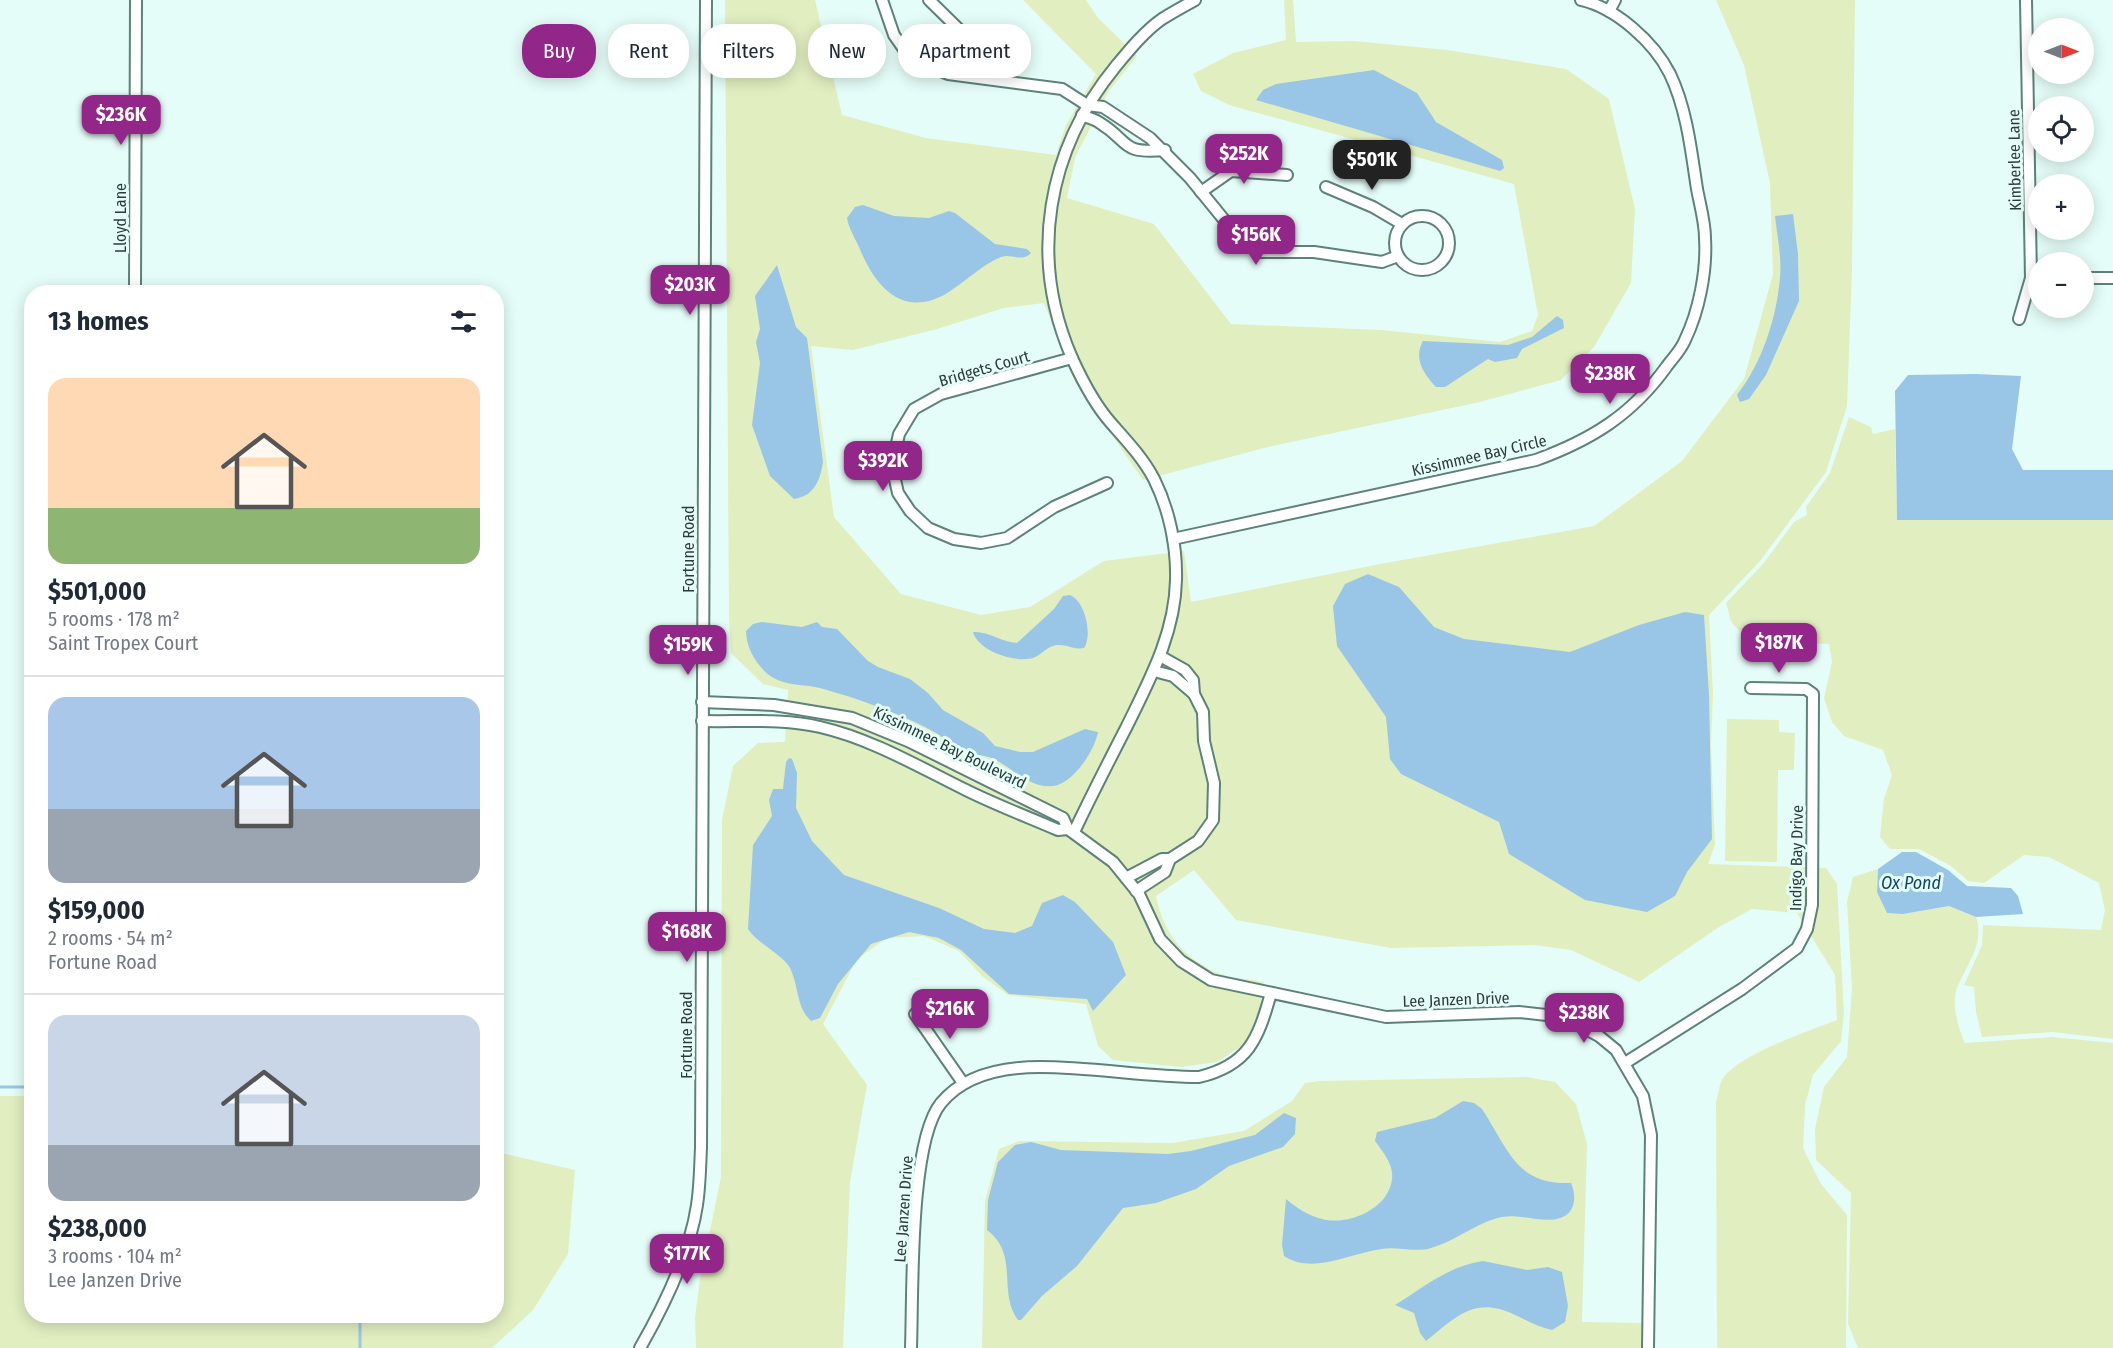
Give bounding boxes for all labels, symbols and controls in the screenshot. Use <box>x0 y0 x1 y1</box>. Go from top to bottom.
north arrow <box>2028 18 2094 84</box>
map controls <box>2028 18 2094 318</box>
chip: Buy <box>522 24 596 78</box>
chip: Rent <box>608 24 689 78</box>
chip: Filters <box>701 24 796 78</box>
chip: New <box>808 24 886 78</box>
chip: Apartment <box>898 24 1031 78</box>
pin: $236K <box>79 95 163 146</box>
button: locate <box>2028 96 2094 162</box>
text: $236K <box>96 102 146 126</box>
street label: Kimberlee Lane <box>2004 109 2025 211</box>
pin: $252K <box>1202 134 1286 185</box>
pin: $501K <box>1330 140 1414 191</box>
text: $252K <box>1219 141 1269 165</box>
text: $501K <box>1347 147 1397 171</box>
button: + <box>2028 174 2094 240</box>
street label: Lloyd Lane <box>111 183 130 253</box>
pin: $156K <box>1214 215 1298 266</box>
text: $156K <box>1231 222 1281 246</box>
button: − <box>2028 252 2094 318</box>
pin: $203K <box>648 265 732 316</box>
text: $203K <box>665 272 715 296</box>
icon: filters <box>447 305 480 338</box>
text: 13 homes <box>48 306 149 337</box>
street label: Bridgets Court <box>937 346 1032 390</box>
pin: $238K <box>1568 354 1652 405</box>
text: $238K <box>1585 361 1635 385</box>
icon: home <box>210 417 318 525</box>
street label: Kissimmee Bay Circle <box>1410 431 1548 480</box>
pin: $392K <box>841 441 925 492</box>
text: $392K <box>858 448 908 472</box>
street label: Fortune Road <box>679 505 698 593</box>
text: $501,000 <box>48 576 146 607</box>
text: 5 rooms · 178 m² <box>48 607 180 631</box>
pin: $187K <box>1737 623 1821 674</box>
pin: $159K <box>646 625 730 676</box>
text: $187K <box>1755 630 1803 654</box>
text: Saint Tropex Court <box>48 631 198 655</box>
text: $159K <box>663 632 713 656</box>
street label: Kissimmee Bay Boulevard <box>870 702 1029 793</box>
icon: home <box>210 736 318 844</box>
street label: Indigo Bay Drive <box>1786 805 1807 911</box>
water label: Ox Pond <box>1881 872 1942 894</box>
text: $159,000 <box>48 895 145 926</box>
pin: $168K <box>645 912 729 963</box>
text: $168K <box>662 919 712 943</box>
text: 2 rooms · 54 m² <box>48 926 173 950</box>
text: Fortune Road <box>48 950 157 974</box>
street label: Lee Janzen Drive <box>1402 988 1510 1011</box>
pin: $216K <box>908 989 992 1040</box>
street label: Fortune Road <box>677 991 696 1079</box>
pin: $238K <box>1542 993 1626 1044</box>
text: $216K <box>925 996 975 1020</box>
text: $238K <box>1559 1000 1609 1024</box>
icon: home <box>210 1054 318 1162</box>
street label: Lee Janzen Drive <box>890 1155 917 1263</box>
text: $238,000 <box>48 1213 147 1244</box>
pin: $177K <box>645 1234 729 1285</box>
text: $177K <box>664 1241 710 1265</box>
text: 3 rooms · 104 m² <box>48 1244 182 1268</box>
text: Lee Janzen Drive <box>48 1268 182 1292</box>

